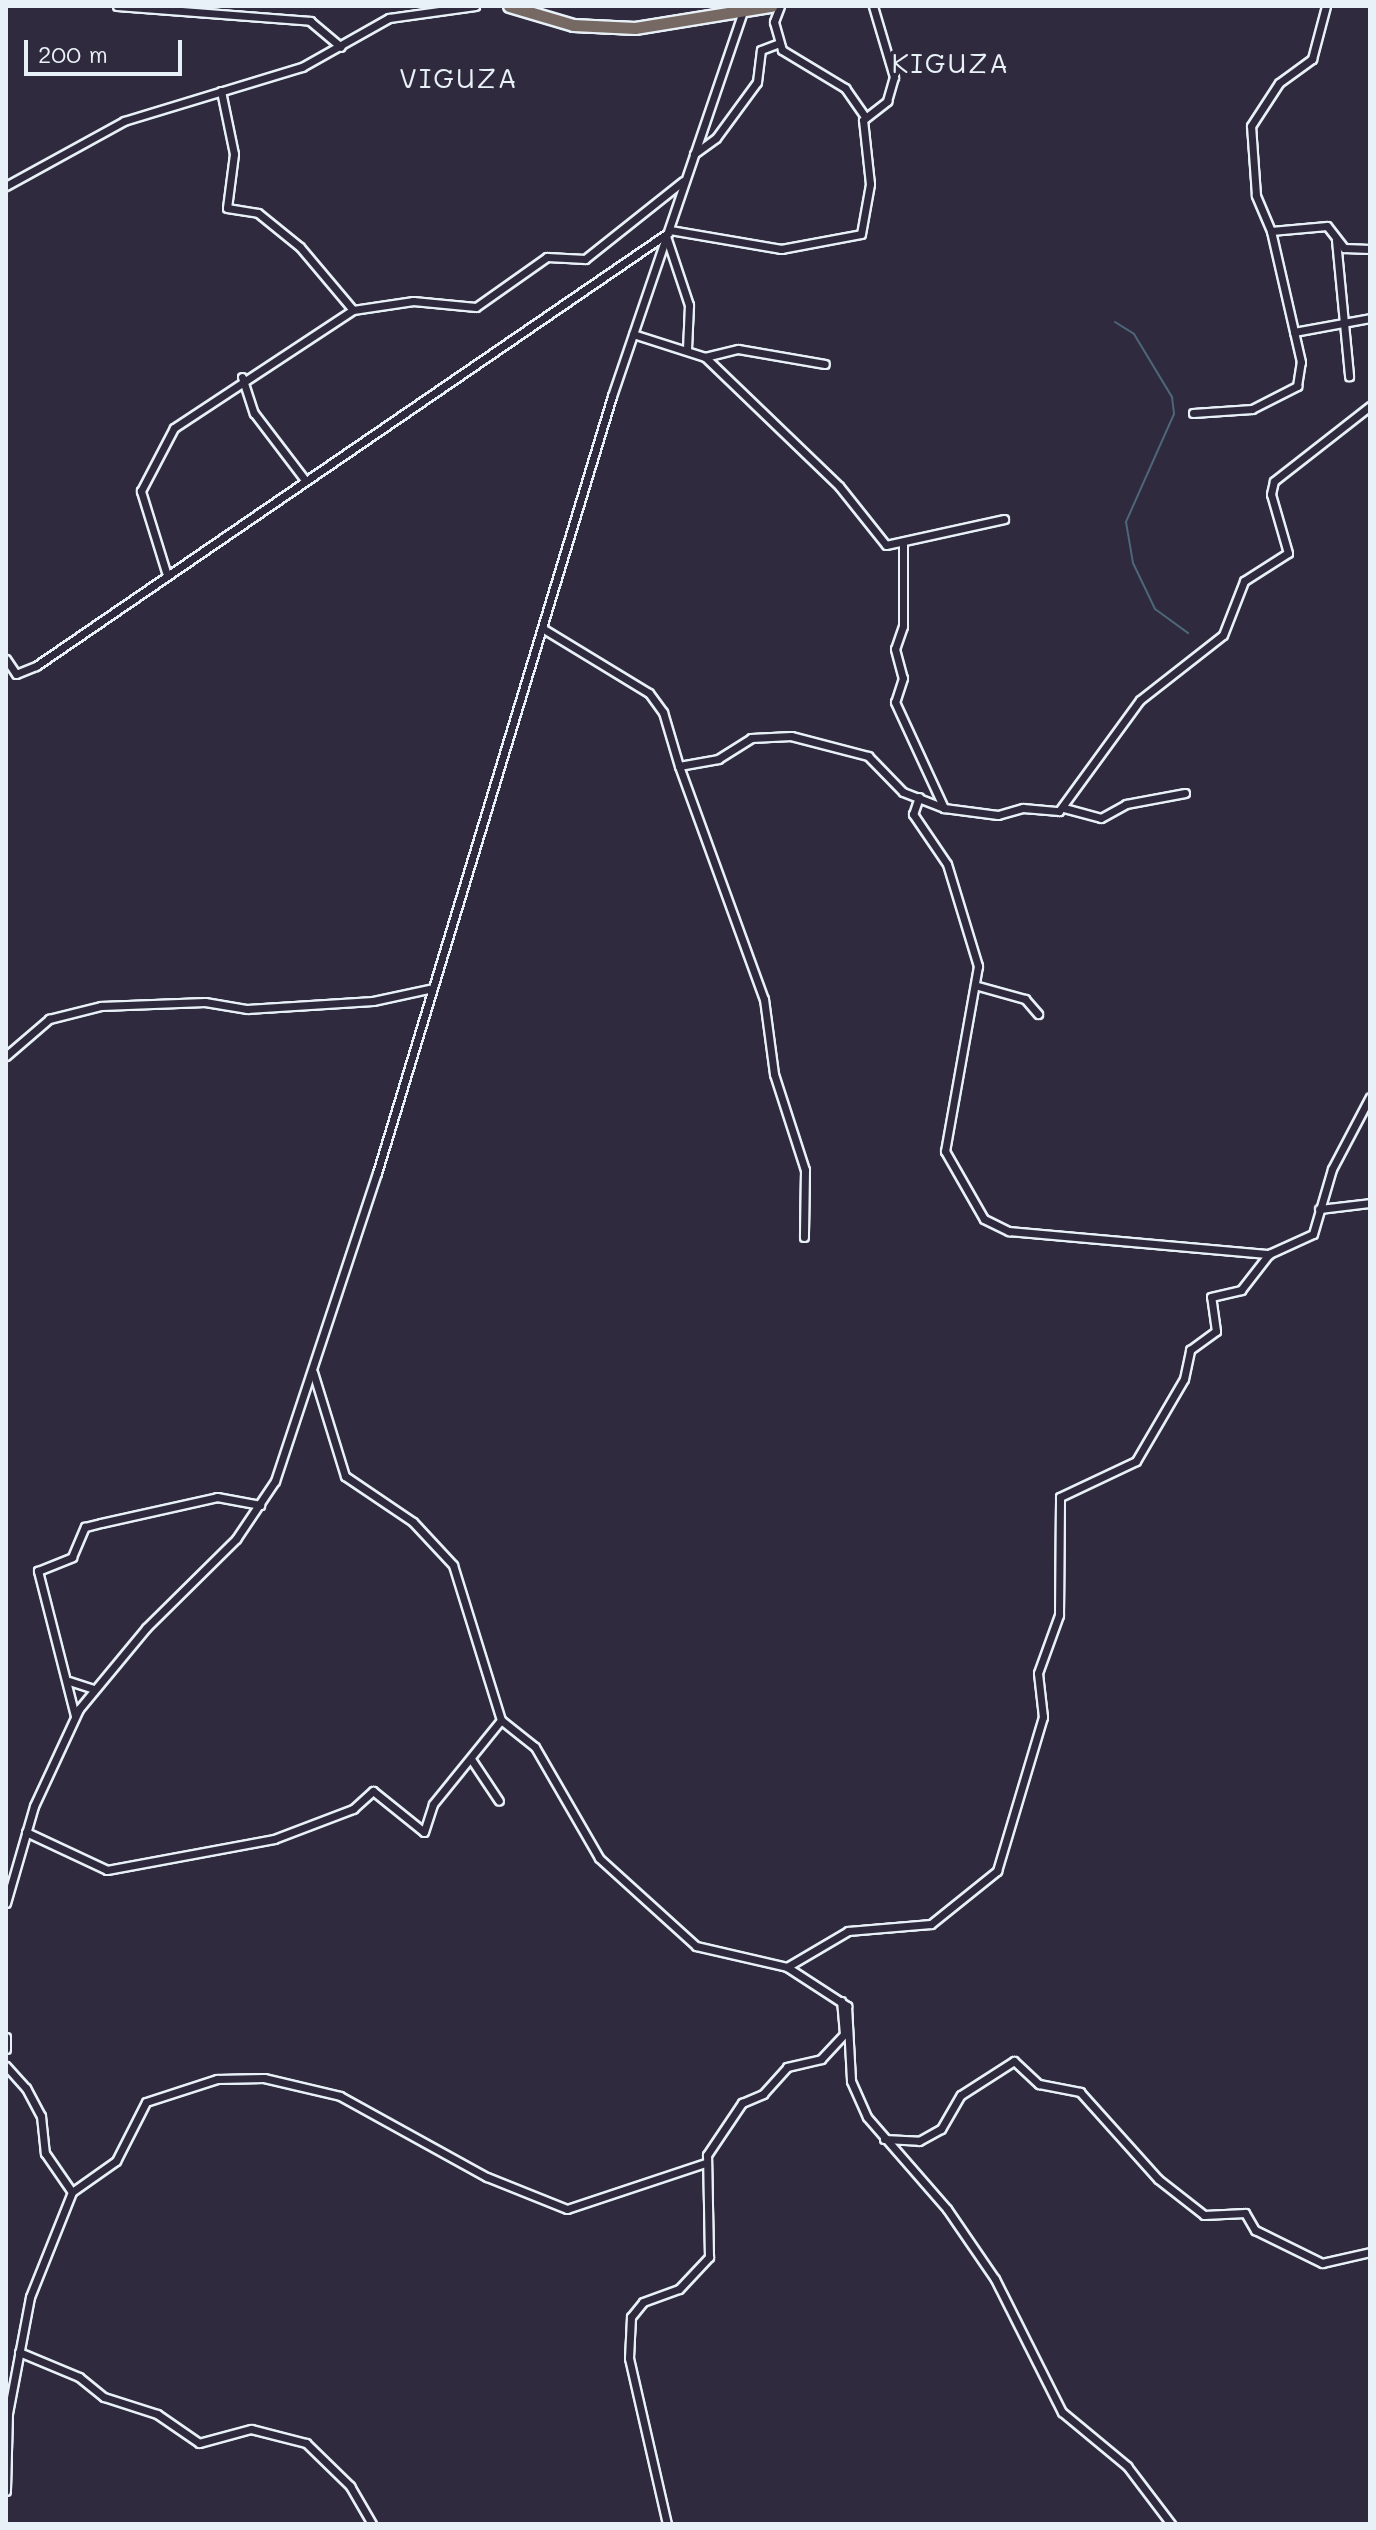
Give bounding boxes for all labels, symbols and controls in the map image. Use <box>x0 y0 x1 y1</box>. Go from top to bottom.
scale bar <box>28 24 186 74</box>
text: 200 m <box>38 38 108 69</box>
district label: KIGUZA <box>892 45 1010 79</box>
district label: VIGUZA <box>399 60 519 94</box>

